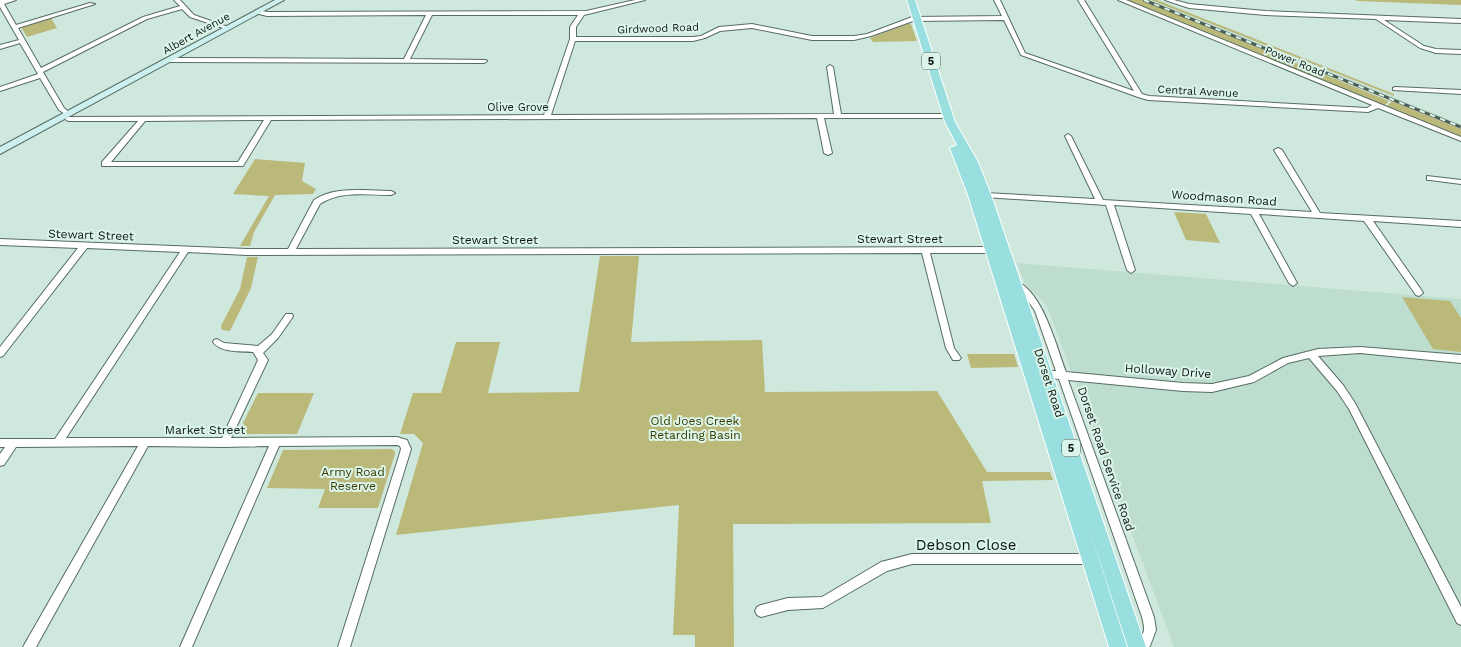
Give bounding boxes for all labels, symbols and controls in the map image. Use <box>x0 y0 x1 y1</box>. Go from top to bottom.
street label: Albert Avenue <box>160 10 232 57</box>
street label: Girdwood Road <box>617 21 699 36</box>
street label: Power Road <box>1263 44 1327 79</box>
road number: 5 <box>922 52 940 70</box>
street label: Central Avenue <box>1157 83 1239 100</box>
street label: Olive Grove <box>487 101 549 114</box>
street label: Woodmason Road <box>1171 187 1277 209</box>
street label: Stewart Street <box>48 227 134 243</box>
street label: Stewart Street <box>857 232 943 246</box>
street label: Stewart Street <box>452 233 538 247</box>
street label: Dorset Road <box>1031 347 1067 419</box>
street label: Holloway Drive <box>1124 361 1212 381</box>
street label: Dorset Road Service Road <box>1075 385 1137 533</box>
park label: Old Joes Creek Retarding Basin <box>649 414 741 442</box>
street label: Market Street <box>165 423 245 437</box>
road number: 5 <box>1062 439 1080 456</box>
park label: Army Road Reserve <box>321 465 385 493</box>
street label: Debson Close <box>916 536 1016 554</box>

